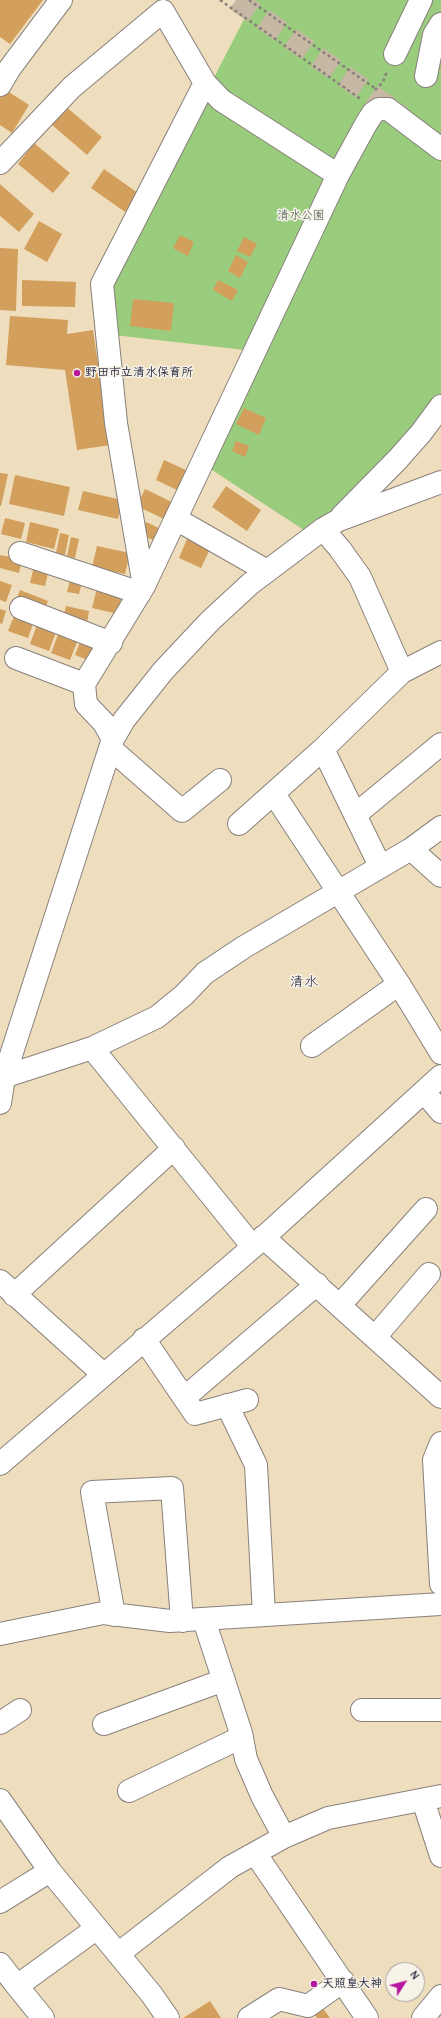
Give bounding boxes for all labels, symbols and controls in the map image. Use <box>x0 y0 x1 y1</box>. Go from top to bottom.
park label: 清水公園 <box>277 209 325 223</box>
place label: 野田市立清水保育所 <box>85 366 193 380</box>
marker: 野田市立清水保育所 <box>72 368 82 378</box>
district label: 清水 <box>290 974 318 990</box>
north arrow <box>385 1962 425 2002</box>
text: N <box>407 1969 422 1982</box>
place label: 天照皇大神 <box>322 1977 382 1991</box>
marker: 天照皇大神 <box>309 1979 319 1989</box>

